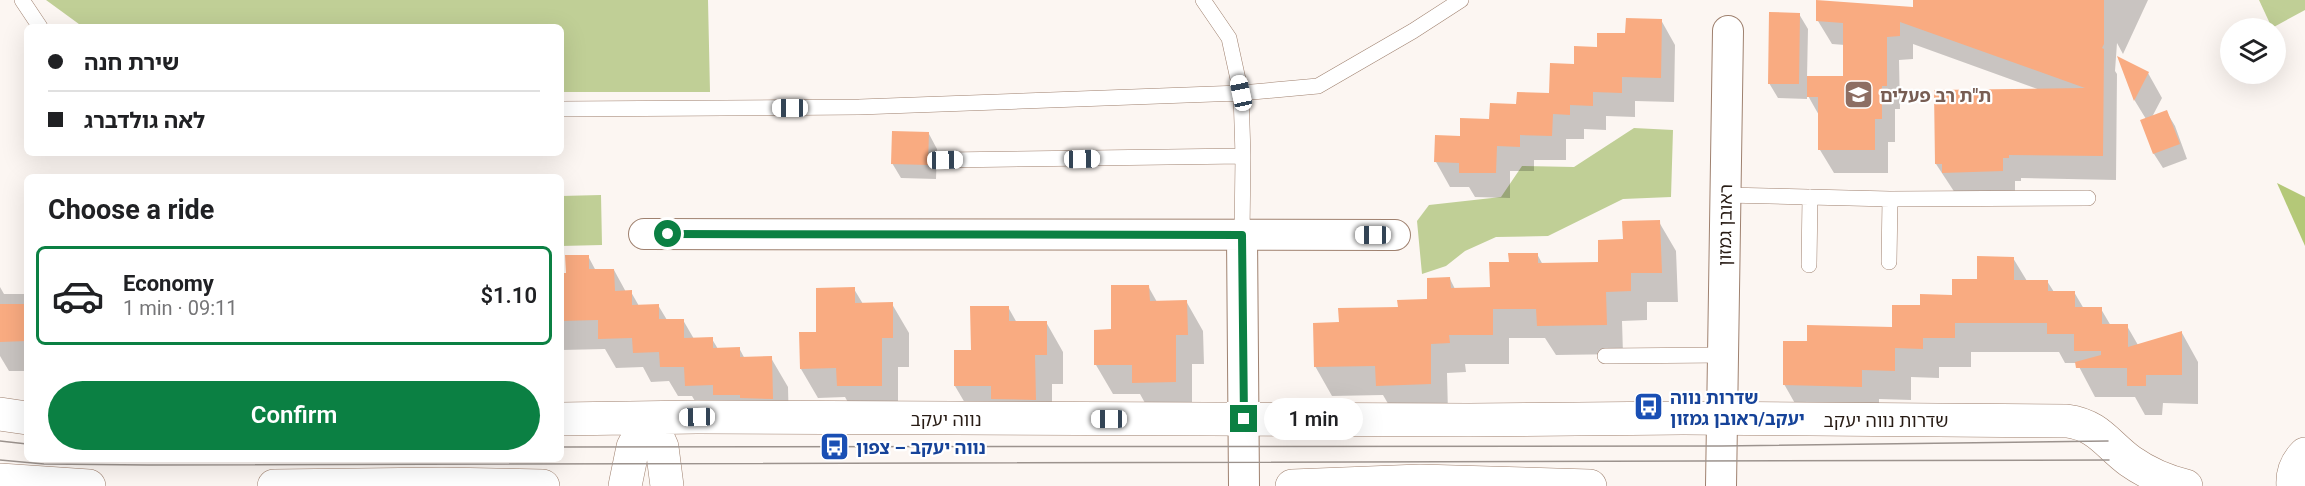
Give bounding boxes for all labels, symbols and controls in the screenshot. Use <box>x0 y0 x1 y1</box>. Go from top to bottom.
map controls <box>2220 18 2286 84</box>
button: layers <box>2220 18 2286 84</box>
text: שירת חנה <box>84 50 179 75</box>
car <box>1228 74 1254 112</box>
school or university icon: ת"ת רב פעלים <box>1843 79 1875 111</box>
place label: ת"ת רב פעלים <box>1880 85 1991 106</box>
car <box>772 99 808 117</box>
text: לאה גולדברג <box>84 108 205 133</box>
car <box>1064 150 1100 168</box>
car <box>927 151 963 169</box>
street label: ראובן גמזון <box>1714 184 1736 266</box>
text: Choose a ride <box>48 194 214 226</box>
route start <box>654 220 681 247</box>
car <box>1355 226 1391 244</box>
icon: car <box>51 269 105 323</box>
text: Economy <box>123 271 214 296</box>
text: $1.10 <box>480 283 537 308</box>
text: 1 min · 09:11 <box>123 296 238 320</box>
button: Confirm <box>48 381 540 450</box>
place label: שדרות נווה יעקב/ראובן גמזון <box>1670 387 1805 429</box>
bus stop icon: שדרות נווה יעקב/ראובן גמזון <box>1633 391 1665 423</box>
callout: 1 min <box>1265 398 1364 440</box>
route end <box>1230 405 1257 432</box>
text: 1 min <box>1288 407 1339 431</box>
car <box>679 408 715 426</box>
street label: נווה יעקב <box>911 409 981 430</box>
car <box>1091 410 1127 428</box>
street label: שדרות נווה יעקב <box>1824 410 1948 431</box>
bus stop icon: נווה יעקב – צפון <box>819 431 851 463</box>
place label: נווה יעקב – צפון <box>856 437 986 458</box>

